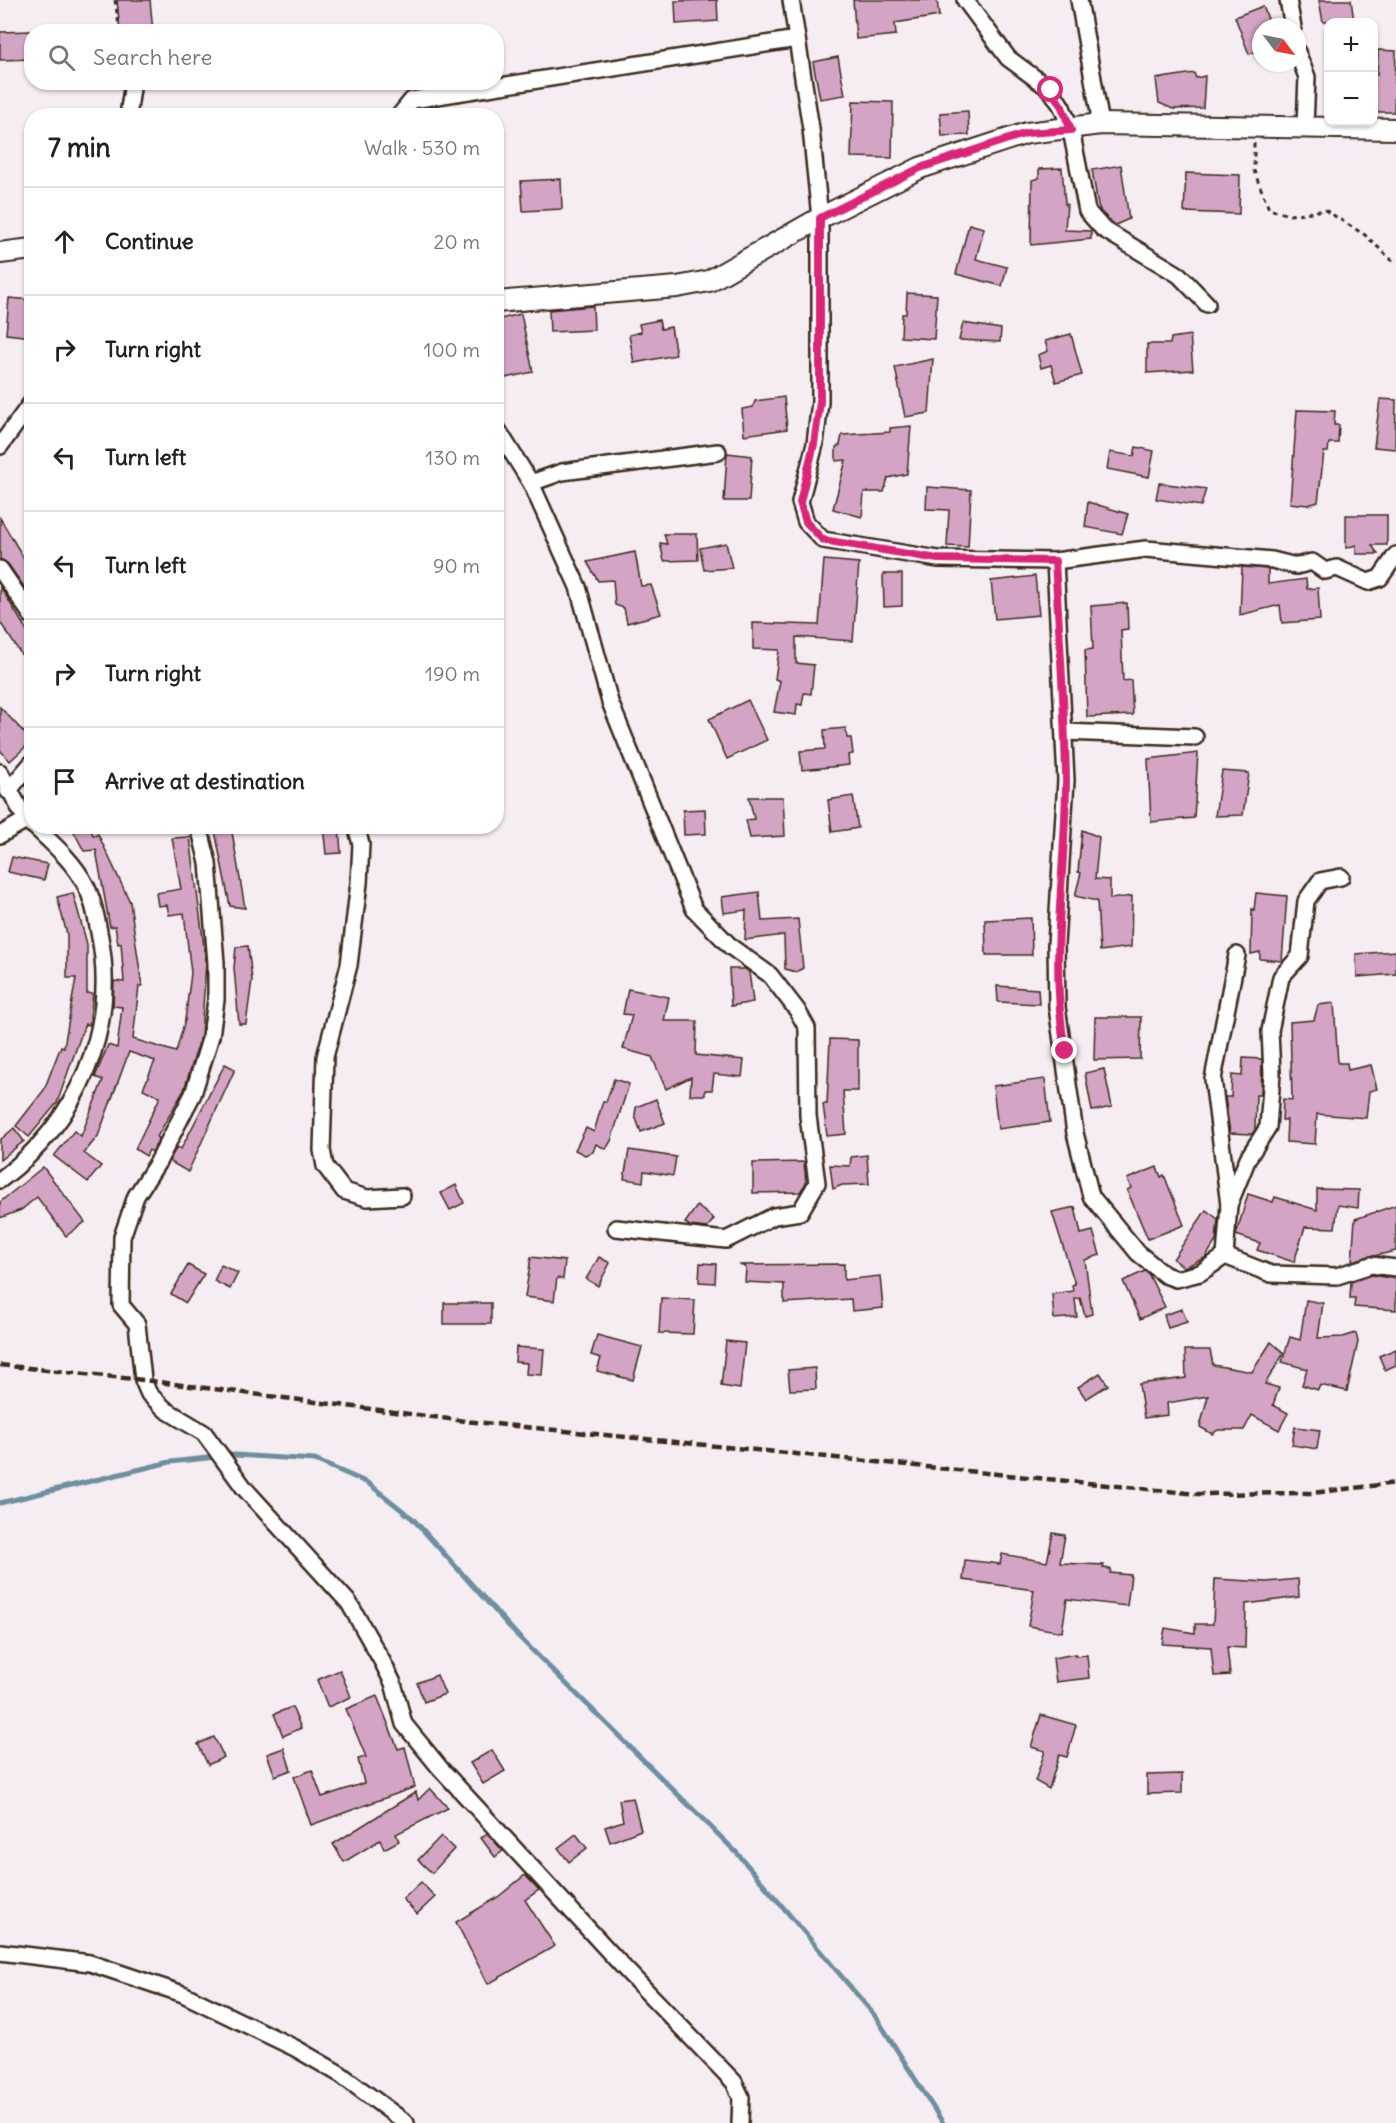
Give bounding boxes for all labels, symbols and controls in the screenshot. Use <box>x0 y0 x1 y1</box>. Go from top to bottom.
north arrow <box>1252 18 1306 72</box>
map controls <box>1324 18 1378 126</box>
button: + <box>1324 18 1378 72</box>
search box <box>24 24 504 90</box>
icon: search <box>45 41 78 74</box>
text: Search here <box>93 43 212 71</box>
button: − <box>1324 72 1378 126</box>
route start <box>1037 76 1063 102</box>
text: 7 min <box>48 131 111 164</box>
text: Walk · 530 m <box>364 135 480 160</box>
icon: ahead <box>48 225 81 258</box>
text: Continue <box>105 227 194 255</box>
text: 20 m <box>434 229 480 254</box>
icon: right <box>48 333 81 366</box>
text: Turn right <box>105 335 201 363</box>
text: 100 m <box>423 337 480 362</box>
icon: left <box>48 441 81 474</box>
text: Turn left <box>105 443 186 471</box>
text: 130 m <box>425 445 480 470</box>
icon: left <box>48 549 81 582</box>
text: Turn left <box>105 551 186 579</box>
text: 90 m <box>433 553 480 578</box>
icon: right <box>48 657 81 690</box>
text: Turn right <box>105 659 201 687</box>
text: 190 m <box>425 661 480 686</box>
icon: arrive <box>48 765 81 798</box>
text: Arrive at destination <box>105 767 305 795</box>
route end <box>1051 1037 1077 1063</box>

